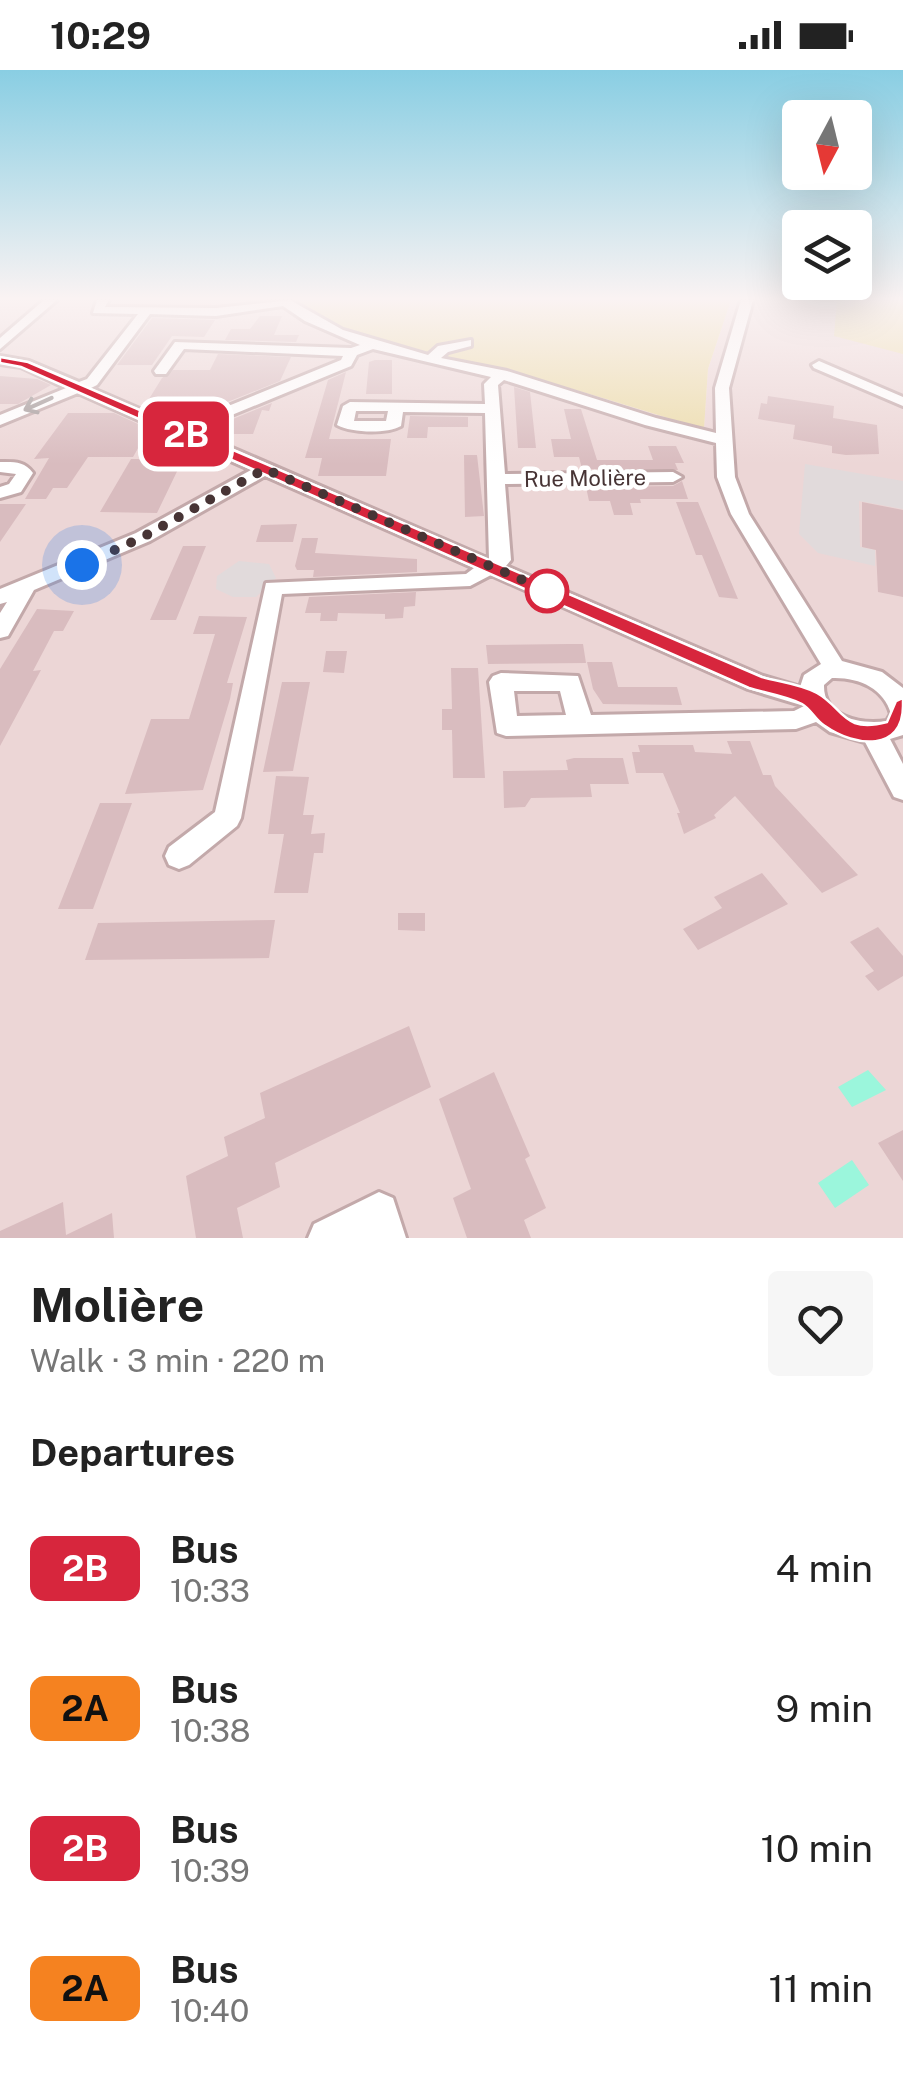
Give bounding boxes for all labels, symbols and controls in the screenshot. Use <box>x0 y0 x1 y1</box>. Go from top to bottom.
text: 10:29 <box>50 13 151 58</box>
north arrow <box>782 100 872 190</box>
map controls <box>782 100 872 300</box>
button: layers <box>782 210 872 300</box>
one-way arrow <box>23 396 54 414</box>
line badge: 2B <box>141 402 231 466</box>
text: 2B <box>163 414 209 455</box>
street label: Rue Molière <box>524 464 646 492</box>
your location <box>57 540 107 590</box>
unlabelled marker <box>526 570 568 612</box>
button: heart <box>768 1271 873 1376</box>
text: Molière <box>30 1276 204 1333</box>
text: Walk · 3 min · 220 m <box>30 1342 325 1379</box>
text: Departures <box>30 1430 235 1475</box>
text: Bus <box>170 1527 239 1572</box>
text: 4 min <box>775 1546 873 1591</box>
text: 2B <box>62 1548 108 1589</box>
text: 10:33 <box>170 1572 250 1609</box>
text: Bus <box>170 1667 239 1712</box>
text: 9 min <box>776 1686 873 1731</box>
text: 2A <box>61 1688 109 1729</box>
text: 10:38 <box>170 1712 251 1749</box>
text: Bus <box>170 1807 239 1852</box>
text: 10 min <box>761 1826 873 1871</box>
text: 2B <box>62 1828 108 1869</box>
text: 10:39 <box>170 1852 250 1889</box>
text: Bus <box>170 1947 239 1992</box>
text: 11 min <box>768 1966 873 2011</box>
text: 2A <box>61 1968 109 2009</box>
text: 10:40 <box>170 1992 249 2029</box>

